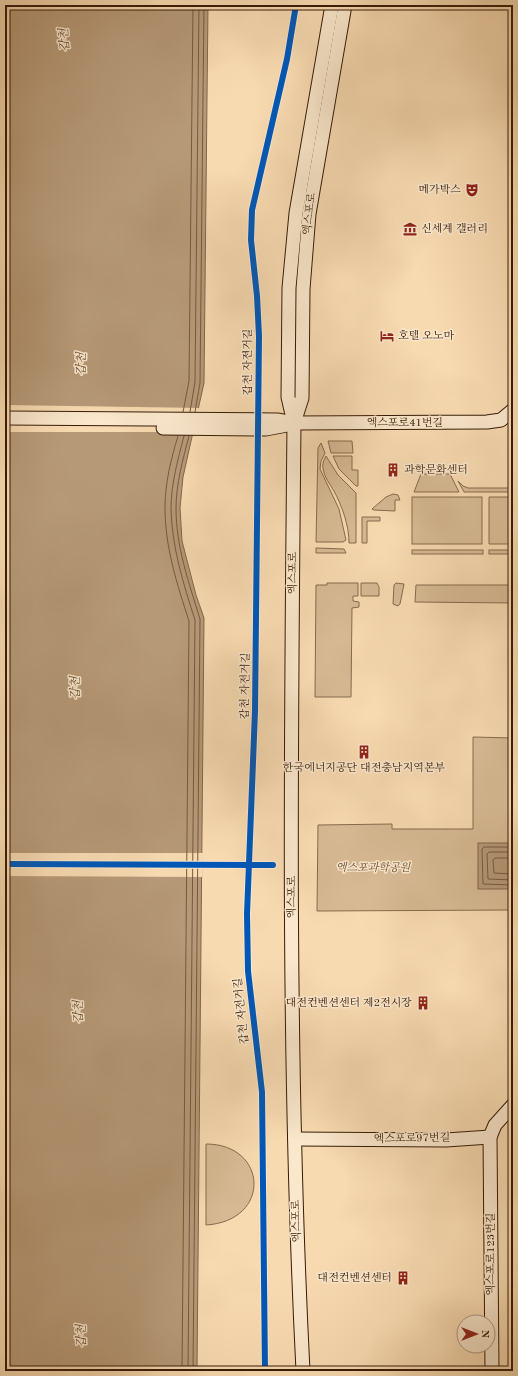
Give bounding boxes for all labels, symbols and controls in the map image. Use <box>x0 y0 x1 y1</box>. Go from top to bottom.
water label: 갑천 <box>56 27 72 52</box>
theatre icon: 메가박스 <box>464 182 480 198</box>
place label: 메가박스 <box>418 184 461 196</box>
street label: 엑스포로 <box>301 192 318 236</box>
museum icon: 신세계 갤러리 <box>402 221 418 237</box>
place label: 신세계 갤러리 <box>421 223 488 235</box>
hotel icon: 호텔 오노마 <box>379 328 395 344</box>
street label: 갑천 자전거길 <box>242 329 254 395</box>
place label: 호텔 오노마 <box>398 329 455 342</box>
water label: 갑천 <box>74 351 88 376</box>
street label: 엑스포로41번길 <box>367 417 443 429</box>
building icon: 과학문화센터 <box>385 462 401 478</box>
place label: 과학문화센터 <box>404 464 468 476</box>
street label: 엑스포로 <box>287 551 299 594</box>
street label: 갑천 자전거길 <box>239 652 252 720</box>
water label: 갑천 <box>68 675 82 700</box>
building icon: 한국에너지공단 대전충남지역본부 <box>356 744 372 760</box>
place label: 한국에너지공단 대전충남지역본부 <box>283 761 446 774</box>
park label: 엑스포과학공원 <box>336 861 412 874</box>
street label: 엑스포로 <box>286 875 298 918</box>
street label: 갑천 자전거길 <box>232 977 251 1045</box>
building icon: 대전컨벤션센터 제2전시장 <box>415 995 431 1011</box>
place label: 대전컨벤션센터 제2전시장 <box>286 997 412 1009</box>
water label: 갑천 <box>71 999 85 1024</box>
street label: 엑스포로97번길 <box>374 1132 450 1145</box>
street label: 엑스포로 <box>290 1199 303 1242</box>
street label: 엑스포로123번길 <box>485 1213 497 1295</box>
building icon: 대전컨벤션센터 <box>395 1270 411 1286</box>
place label: 대전컨벤션센터 <box>318 1272 392 1284</box>
north arrow <box>456 1314 496 1354</box>
water label: 갑천 <box>74 1323 88 1348</box>
text: N <box>479 1330 490 1339</box>

